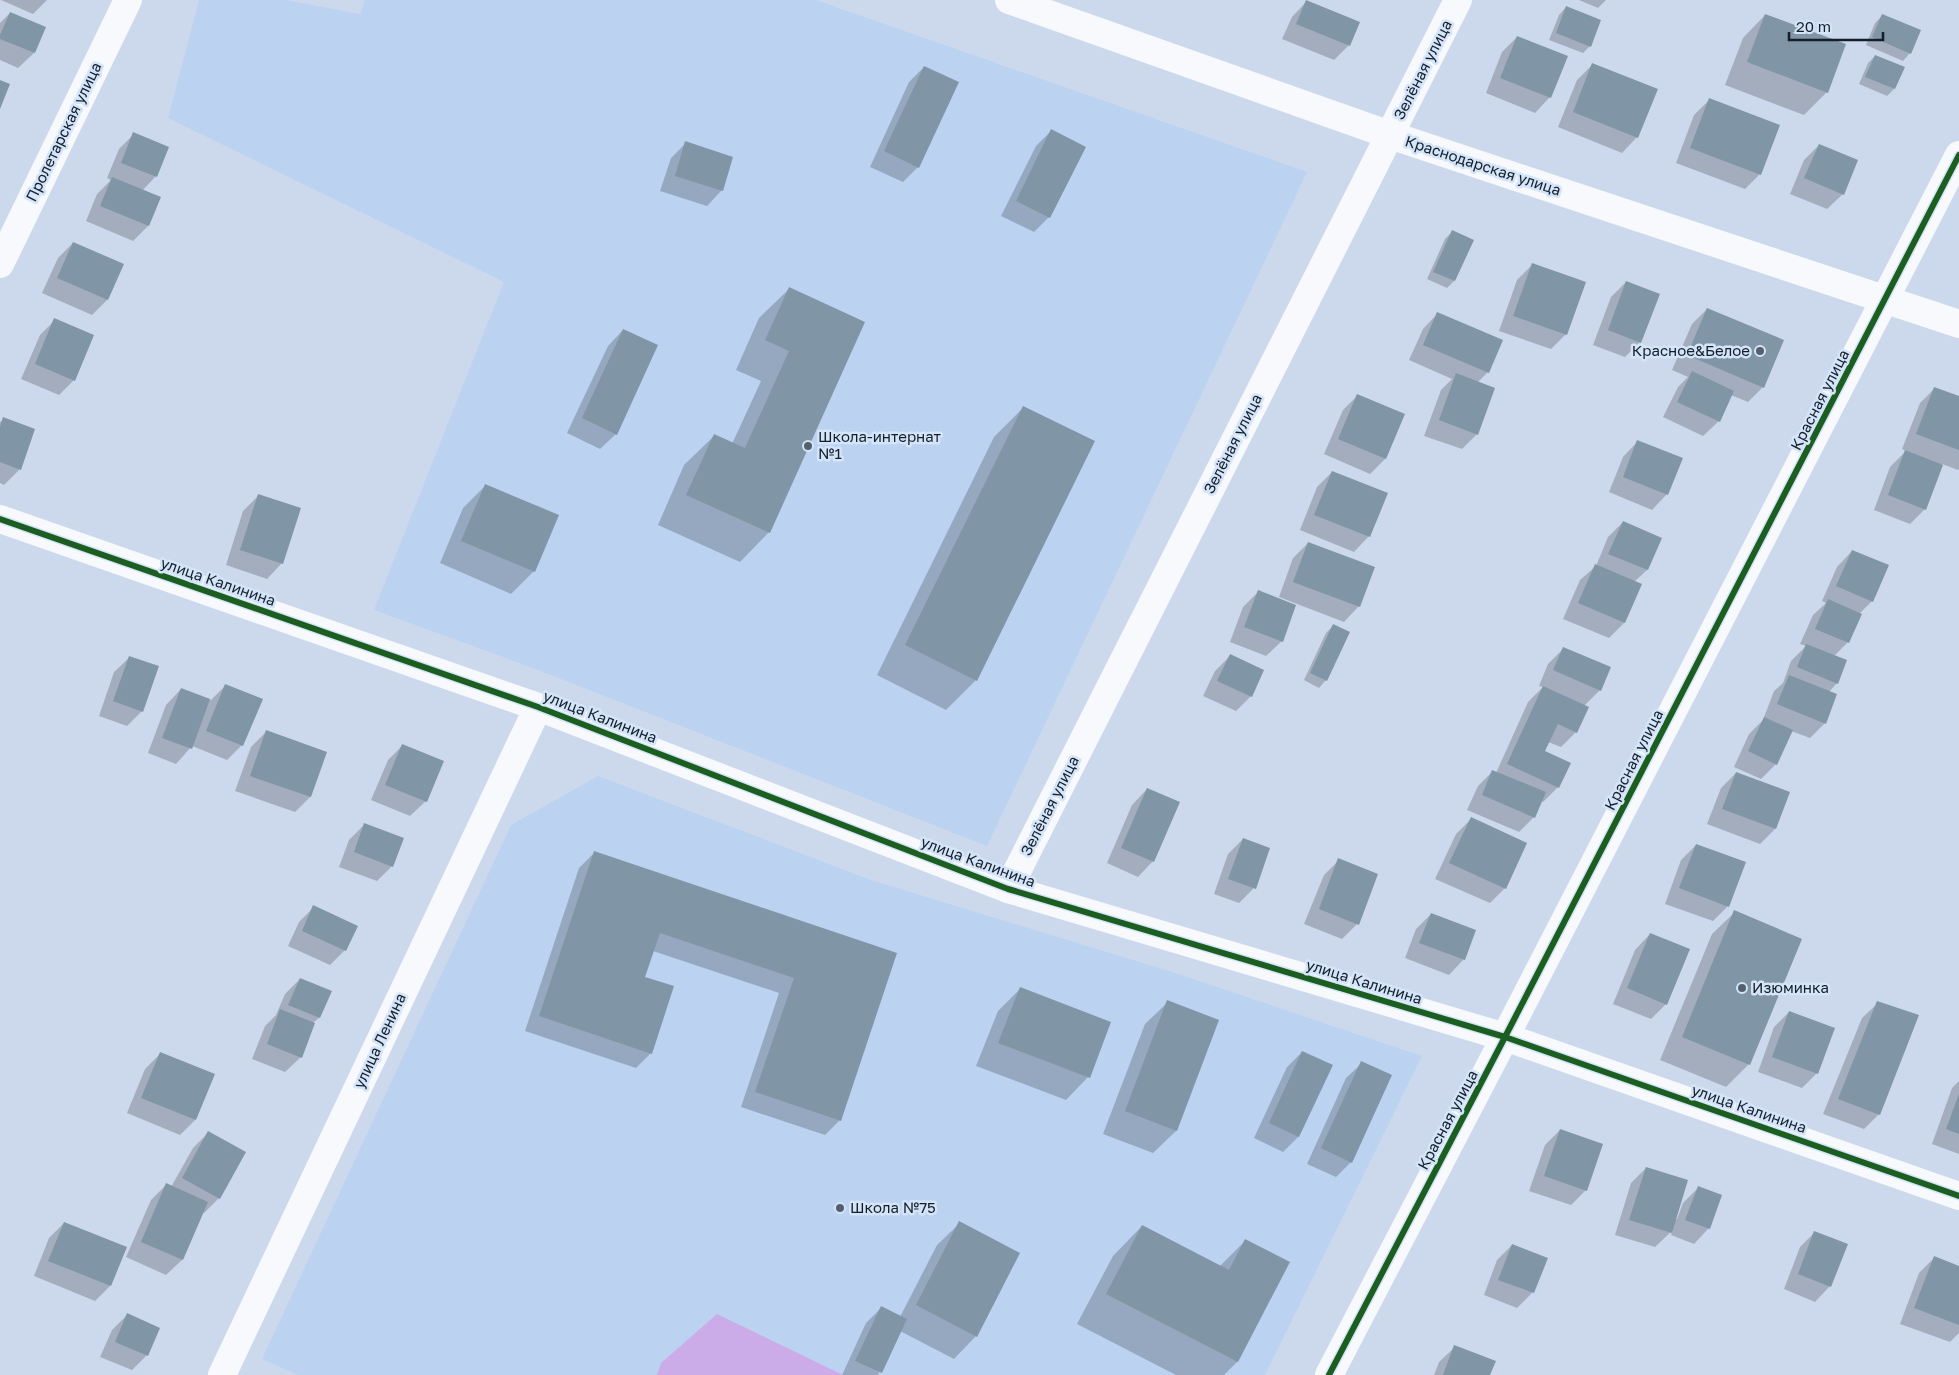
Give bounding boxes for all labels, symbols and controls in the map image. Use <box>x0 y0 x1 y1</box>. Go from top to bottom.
scale bar <box>1789 10 1883 42</box>
street label: Зелёная улица <box>1389 17 1455 122</box>
text: 20 m <box>1796 17 1831 35</box>
street label: Пролетарская улица <box>22 59 105 204</box>
street label: Краснодарская улица <box>1403 131 1563 199</box>
place label: Красное&Белое <box>1632 341 1750 359</box>
marker: Красное&Белое <box>1754 345 1766 357</box>
street label: Красная улица <box>1786 346 1852 453</box>
street label: Зелёная улица <box>1199 391 1265 496</box>
place label: Школа-интернат №1 <box>818 427 942 462</box>
marker: Школа-интернат №1 <box>802 440 814 452</box>
street label: улица Калинина <box>158 553 278 609</box>
street label: улица Калинина <box>541 686 660 746</box>
street label: Красная улица <box>1600 706 1666 813</box>
street label: Зелёная улица <box>1016 753 1082 858</box>
street label: улица Калинина <box>919 832 1038 890</box>
street label: улица Калинина <box>1304 955 1424 1007</box>
place label: Изюминка <box>1752 978 1829 996</box>
marker: Изюминка <box>1736 982 1748 994</box>
street label: улица Ленина <box>349 990 409 1091</box>
street label: Красная улица <box>1413 1067 1481 1172</box>
street label: улица Калинина <box>1689 1080 1809 1136</box>
place label: Школа №75 <box>850 1198 936 1216</box>
marker: Школа №75 <box>834 1202 846 1214</box>

